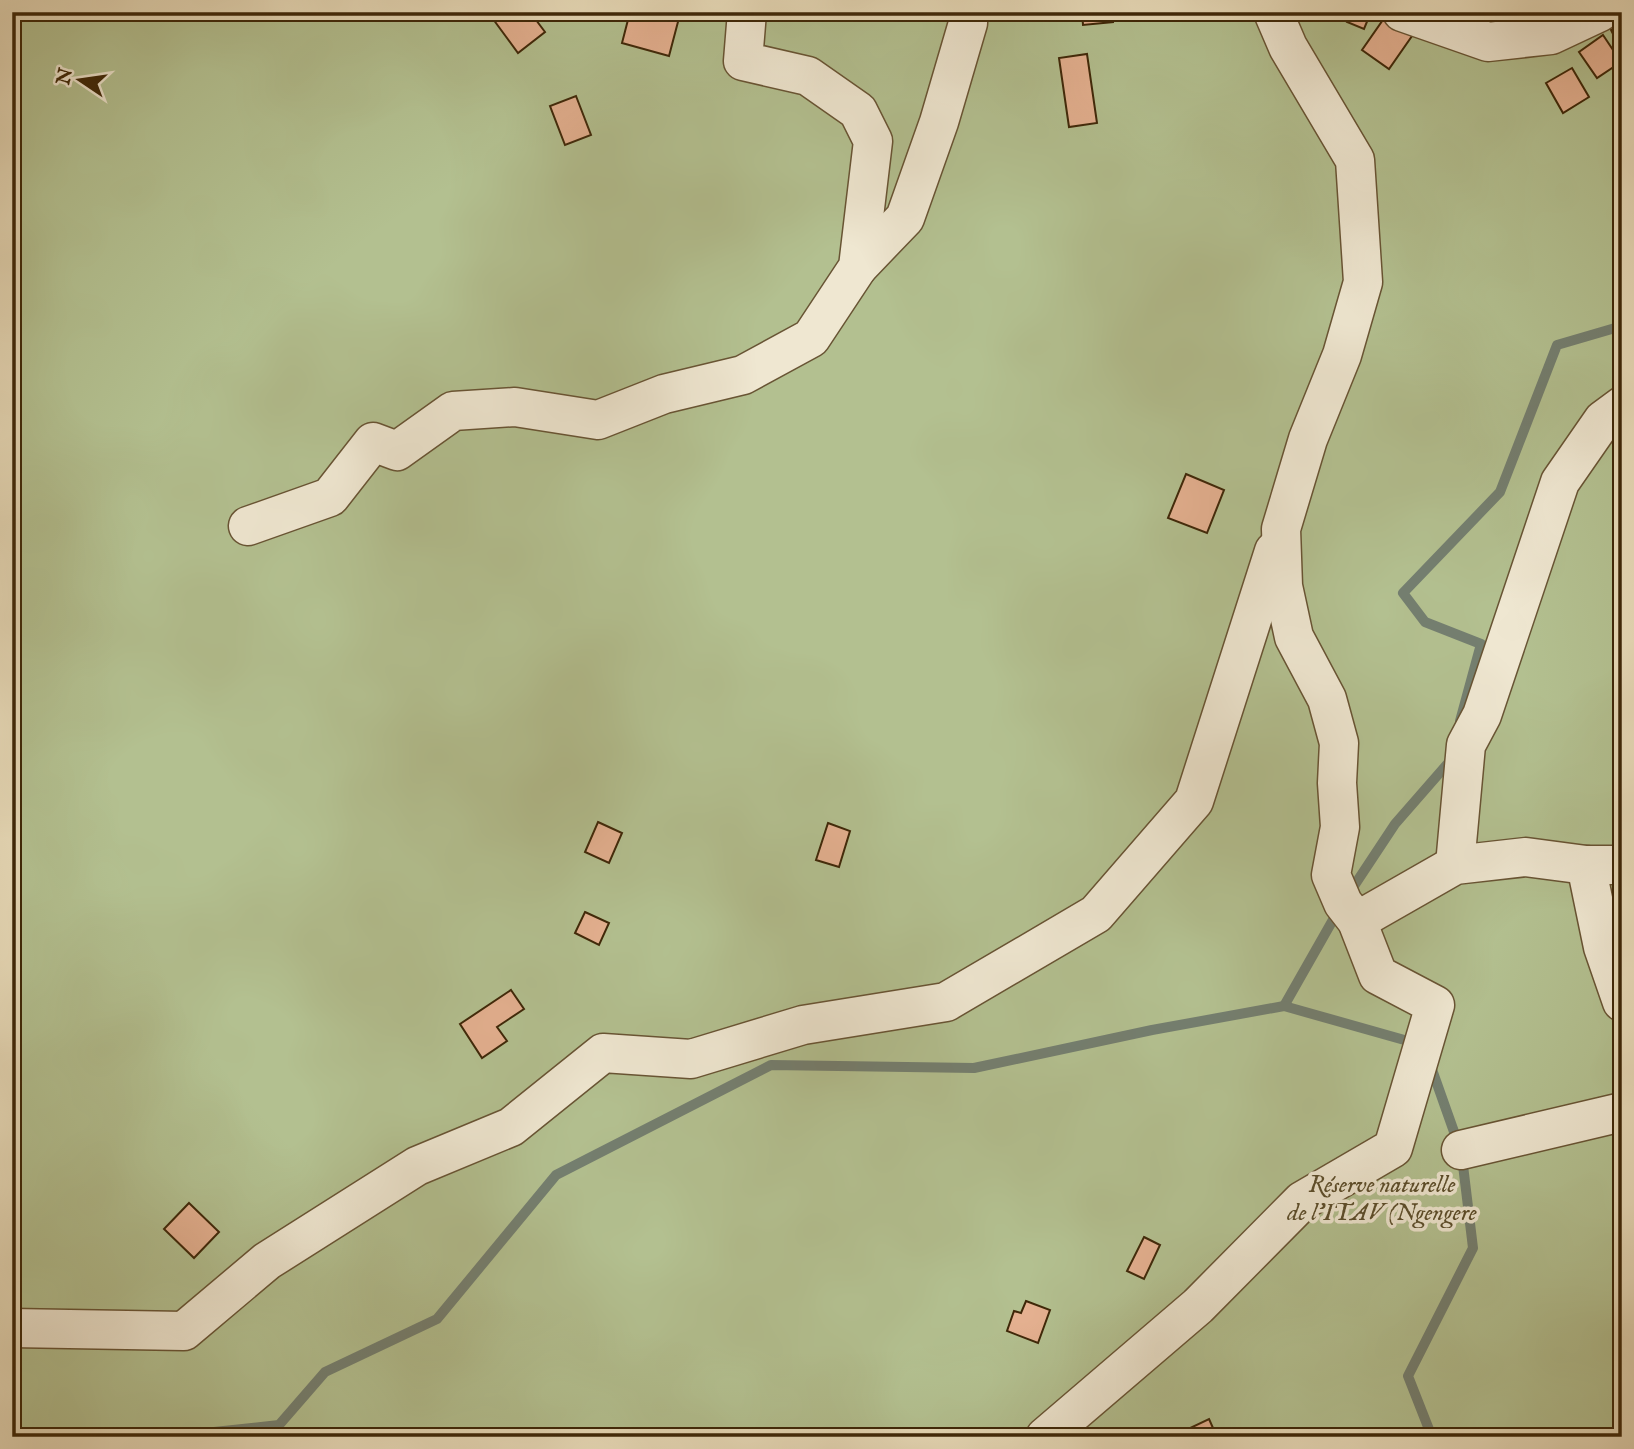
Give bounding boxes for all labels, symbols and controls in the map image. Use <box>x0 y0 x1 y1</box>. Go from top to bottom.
north arrow <box>46 46 116 116</box>
text: N <box>52 65 79 88</box>
park label: Réserve naturelle de l'ITAV (Ngengere <box>1286 1170 1477 1229</box>

